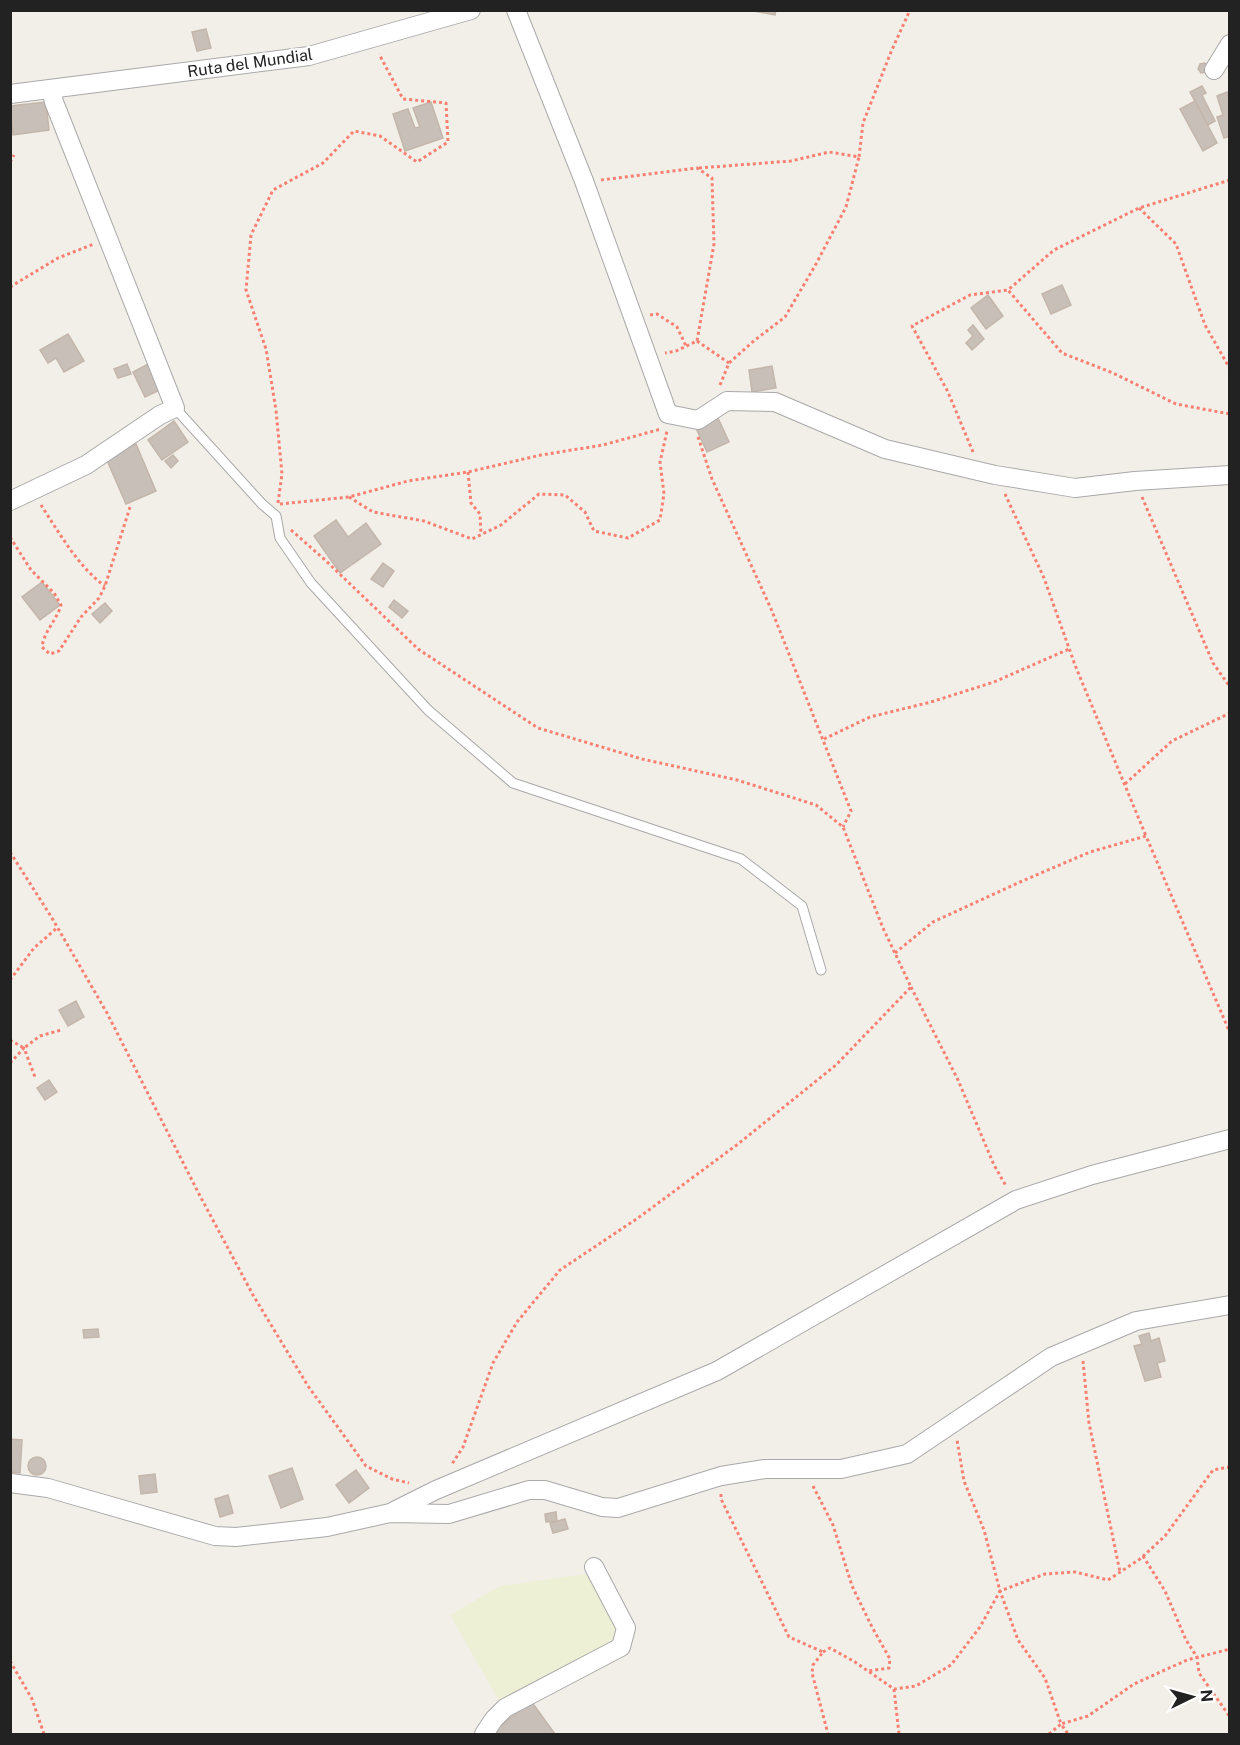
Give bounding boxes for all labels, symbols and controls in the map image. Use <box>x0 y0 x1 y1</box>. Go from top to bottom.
street label: Ruta del Mundial <box>186 45 314 81</box>
north arrow <box>1162 1667 1222 1727</box>
text: N <box>1196 1689 1216 1703</box>

